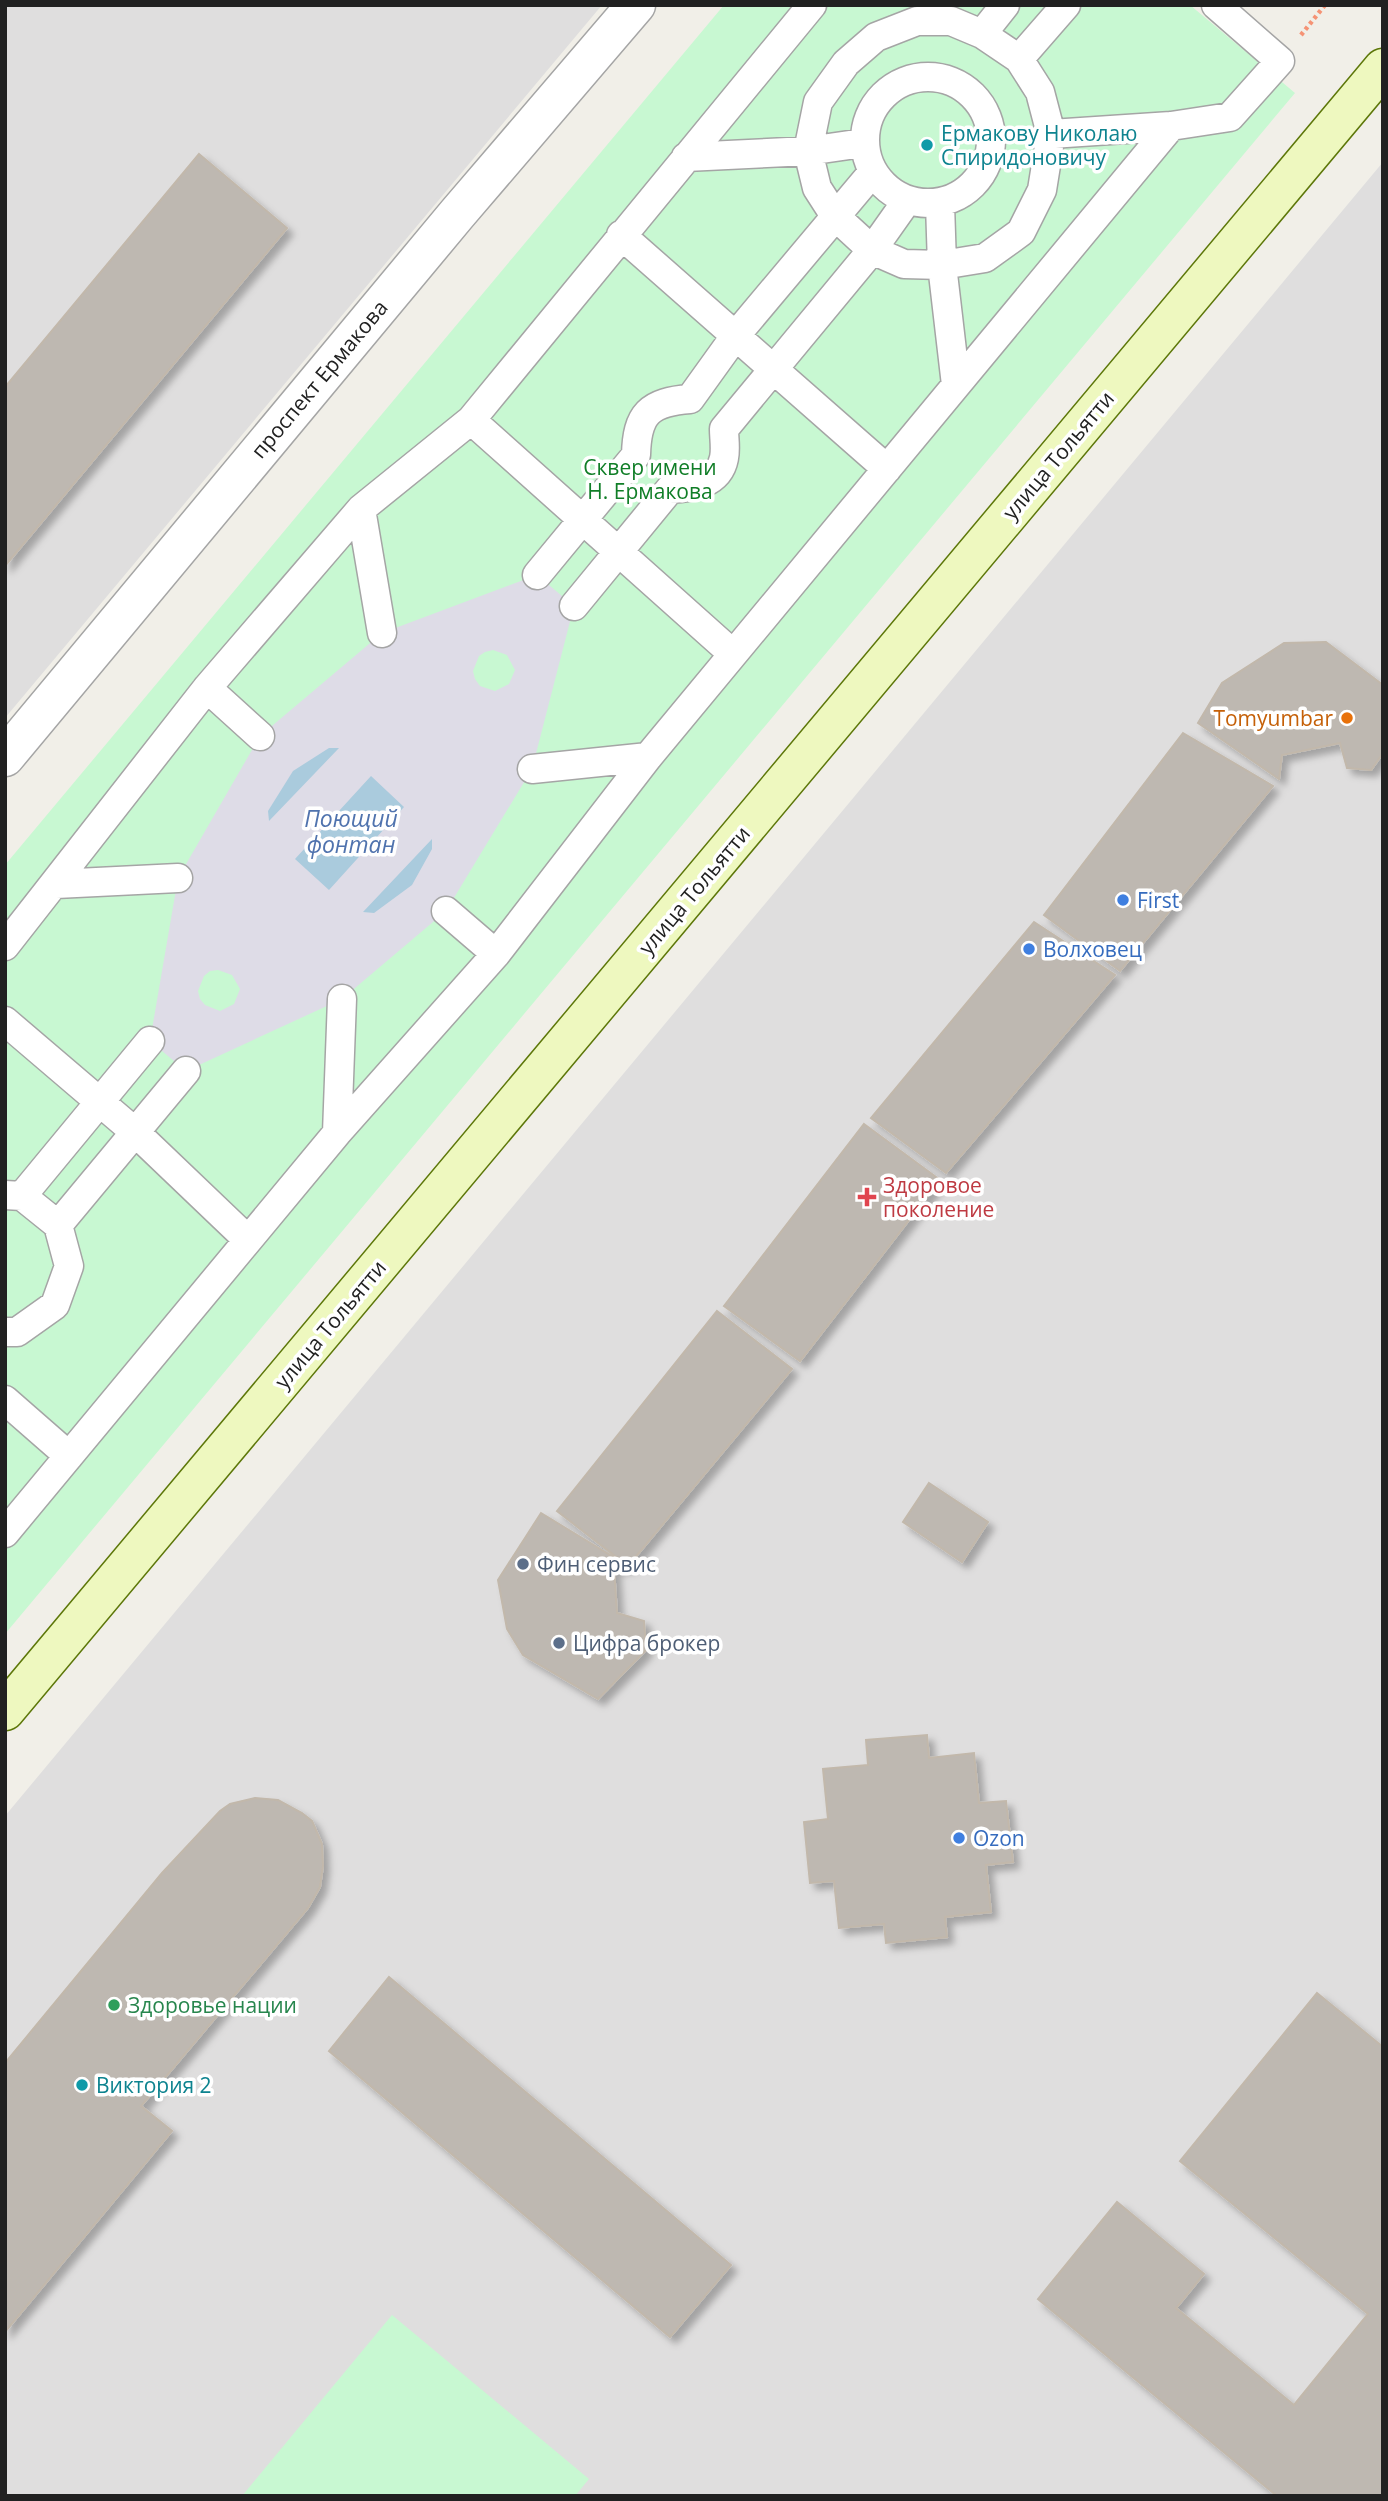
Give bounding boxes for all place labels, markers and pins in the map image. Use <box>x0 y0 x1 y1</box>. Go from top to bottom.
place label: Ермакову Николаю Спиридоновичу <box>941 119 1138 171</box>
marker: Ермакову Николаю Спиридоновичу <box>919 137 935 153</box>
place label: Tomyumbar <box>1213 704 1333 732</box>
marker: Tomyumbar <box>1339 710 1355 726</box>
place label: First <box>1137 886 1179 914</box>
marker: First <box>1115 892 1131 908</box>
place label: Волховец <box>1043 935 1142 963</box>
marker: Волховец <box>1021 941 1037 957</box>
place label: Здоровое поколение <box>883 1171 994 1223</box>
marker: Здоровое поколение <box>857 1187 877 1207</box>
place label: Фин сервис <box>537 1550 656 1578</box>
marker: Фин сервис <box>515 1556 531 1572</box>
place label: Цифра брокер <box>573 1629 720 1657</box>
marker: Цифра брокер <box>551 1635 567 1651</box>
place label: Ozon <box>973 1824 1025 1852</box>
marker: Ozon <box>951 1830 967 1846</box>
place label: Здоровье нации <box>128 1991 297 2019</box>
marker: Здоровье нации <box>106 1997 122 2013</box>
place label: Виктория 2 <box>96 2071 212 2099</box>
marker: Виктория 2 <box>74 2077 90 2093</box>

